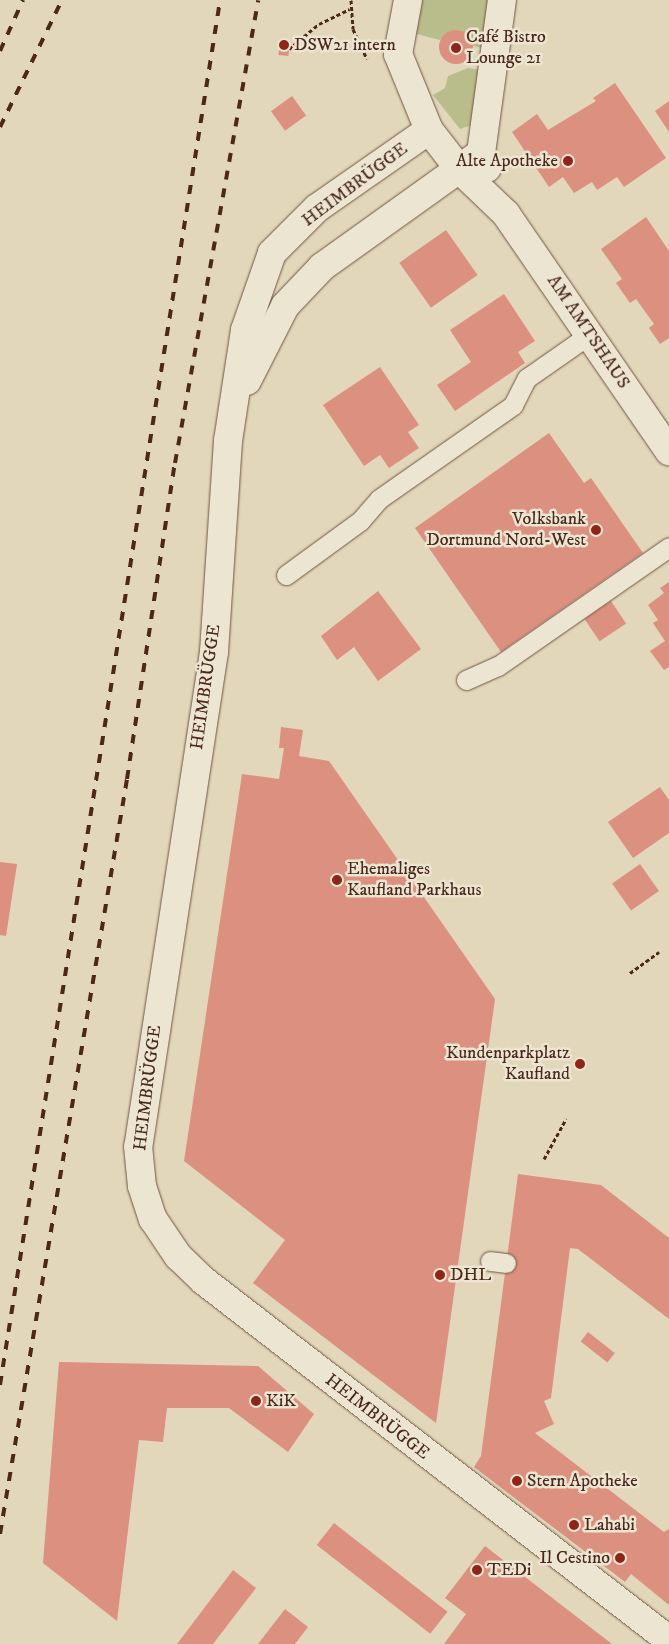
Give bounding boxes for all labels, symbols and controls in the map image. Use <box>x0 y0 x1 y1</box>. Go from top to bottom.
place label: Café Bistro Lounge 21 <box>466 27 546 70</box>
place label: DSW21 intern <box>294 34 396 56</box>
marker: DSW21 intern <box>278 39 290 51</box>
marker: Café Bistro Lounge 21 <box>450 42 462 54</box>
street label: HEIMBRÜGGE <box>298 138 412 232</box>
place label: Alte Apotheke <box>456 150 558 172</box>
marker: Alte Apotheke <box>562 155 574 167</box>
street label: AM AMTSHAUS <box>542 271 634 393</box>
place label: Volksbank Dortmund Nord-West <box>426 509 586 552</box>
marker: Volksbank Dortmund Nord-West <box>590 524 602 536</box>
street label: HEIMBRÜGGE <box>187 623 225 751</box>
place label: Ehemaliges Kaufland Parkhaus <box>347 859 481 902</box>
marker: Ehemaliges Kaufland Parkhaus <box>331 874 343 886</box>
street label: HEIMBRÜGGE <box>130 1024 166 1152</box>
place label: Kundenparkplatz Kaufland <box>446 1043 570 1086</box>
marker: Kundenparkplatz Kaufland <box>574 1058 586 1070</box>
place label: DHL <box>450 1264 491 1286</box>
marker: DHL <box>434 1269 446 1281</box>
street label: HEIMBRÜGGE <box>321 1370 433 1464</box>
place label: KiK <box>266 1390 296 1412</box>
marker: KiK <box>250 1395 262 1407</box>
place label: Stern Apotheke <box>527 1470 638 1492</box>
marker: Stern Apotheke <box>511 1475 523 1487</box>
place label: Lahabi <box>584 1514 635 1536</box>
marker: Lahabi <box>568 1519 580 1531</box>
place label: Il Cestino <box>539 1547 610 1569</box>
marker: Il Cestino <box>614 1552 626 1564</box>
place label: TEDi <box>487 1559 531 1581</box>
marker: TEDi <box>471 1564 483 1576</box>

